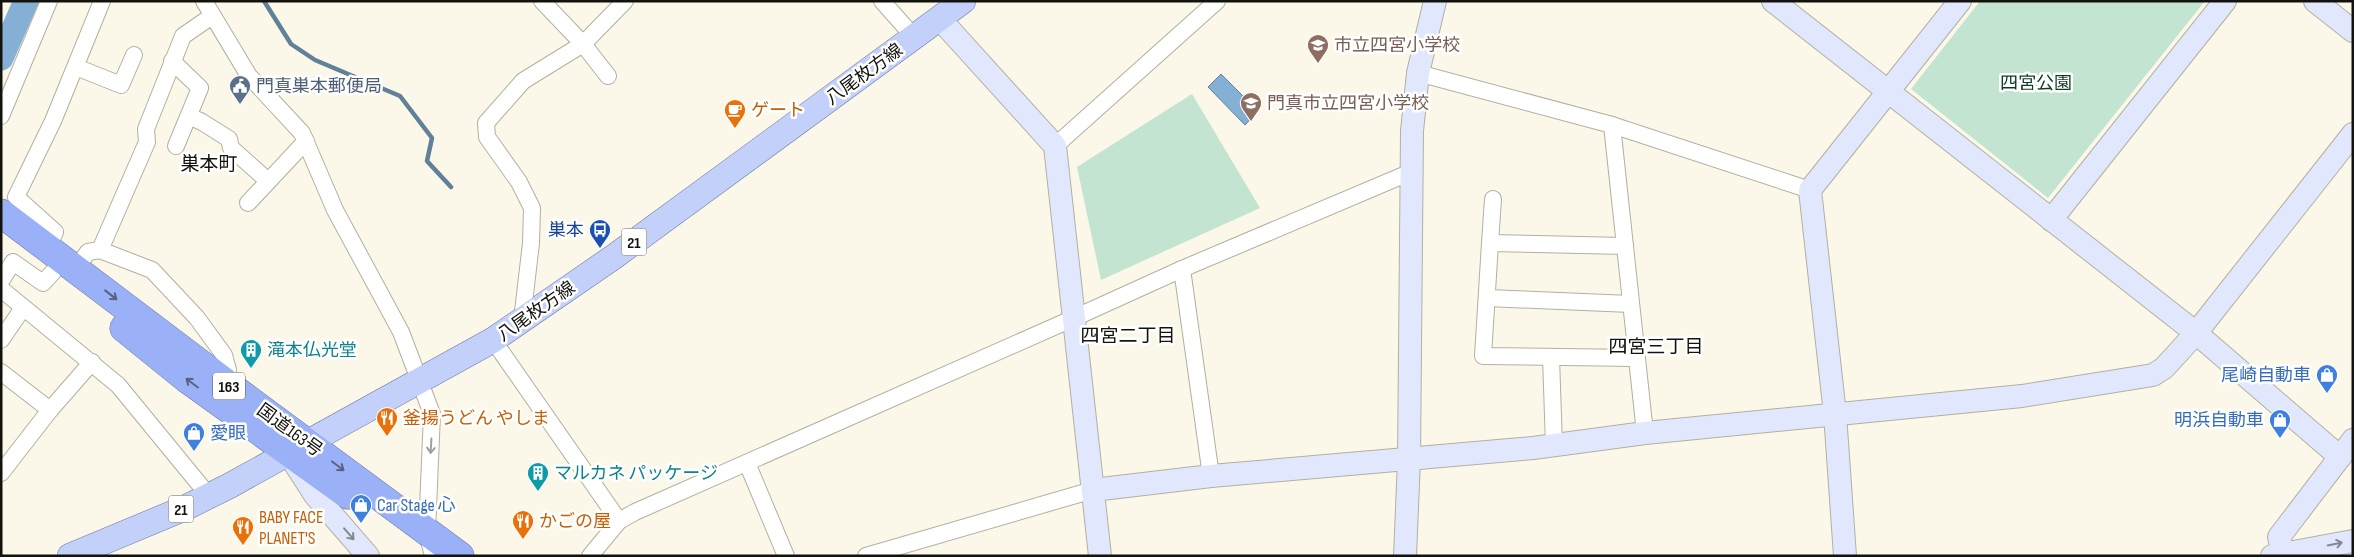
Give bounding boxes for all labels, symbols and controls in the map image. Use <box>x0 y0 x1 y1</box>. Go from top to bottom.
school or university icon: 市立四宮小学校 <box>1306 33 1330 64</box>
place label: 市立四宮小学校 <box>1334 35 1460 56</box>
street label: 八尾枚方線 <box>822 39 907 109</box>
park label: 四宮公園 <box>2000 73 2072 94</box>
public building icon: 門真巣本郵便局 <box>228 74 252 105</box>
place label: 門真巣本郵便局 <box>256 76 382 97</box>
school or university icon: 門真市立四宮小学校 <box>1239 91 1263 122</box>
place label: 門真市立四宮小学校 <box>1267 93 1429 114</box>
cafe icon: ゲート <box>723 98 747 129</box>
place label: ゲート <box>751 100 805 121</box>
district label: 巣本町 <box>180 153 238 176</box>
bus stop icon: 巣本 <box>588 218 612 249</box>
place label: 巣本 <box>548 220 584 241</box>
road number: 21 <box>622 228 646 256</box>
street label: 八尾枚方線 <box>493 277 579 346</box>
one-way arrow <box>104 289 117 300</box>
district label: 四宮二丁目 <box>1080 325 1176 348</box>
district label: 四宮三丁目 <box>1608 336 1704 359</box>
building icon: 滝本仏光堂 <box>239 338 263 369</box>
place label: 滝本仏光堂 <box>267 340 357 361</box>
shop icon: 尾崎自動車 <box>2315 363 2339 394</box>
place label: 尾崎自動車 <box>2221 365 2311 386</box>
road number: 163 <box>213 372 245 400</box>
one-way arrow <box>186 377 199 388</box>
street label: 国道163号 <box>253 400 327 461</box>
restaurant icon: 釜揚うどん やしま <box>375 406 399 437</box>
place label: 釜揚うどん やしま <box>403 408 550 429</box>
shop icon: 明浜自動車 <box>2268 408 2292 439</box>
place label: 明浜自動車 <box>2174 410 2264 431</box>
shop icon: 愛眼 <box>182 421 206 452</box>
place label: 愛眼 <box>210 423 246 444</box>
one-way arrow <box>426 438 435 454</box>
one-way arrow <box>331 461 345 471</box>
building icon: マルカネ パッケージ <box>526 461 550 492</box>
place label: マルカネ パッケージ <box>554 463 718 484</box>
shop icon: Car Stage 心 <box>349 493 373 524</box>
place label: Car Stage 心 <box>377 495 456 516</box>
road number: 21 <box>168 496 194 522</box>
place label: BABY FACE PLANET'S <box>259 507 323 549</box>
restaurant icon: かごの屋 <box>511 509 535 540</box>
place label: かごの屋 <box>539 511 611 532</box>
restaurant icon: BABY FACE PLANET'S <box>231 515 255 546</box>
one-way arrow <box>343 527 354 540</box>
one-way arrow <box>2327 539 2343 549</box>

